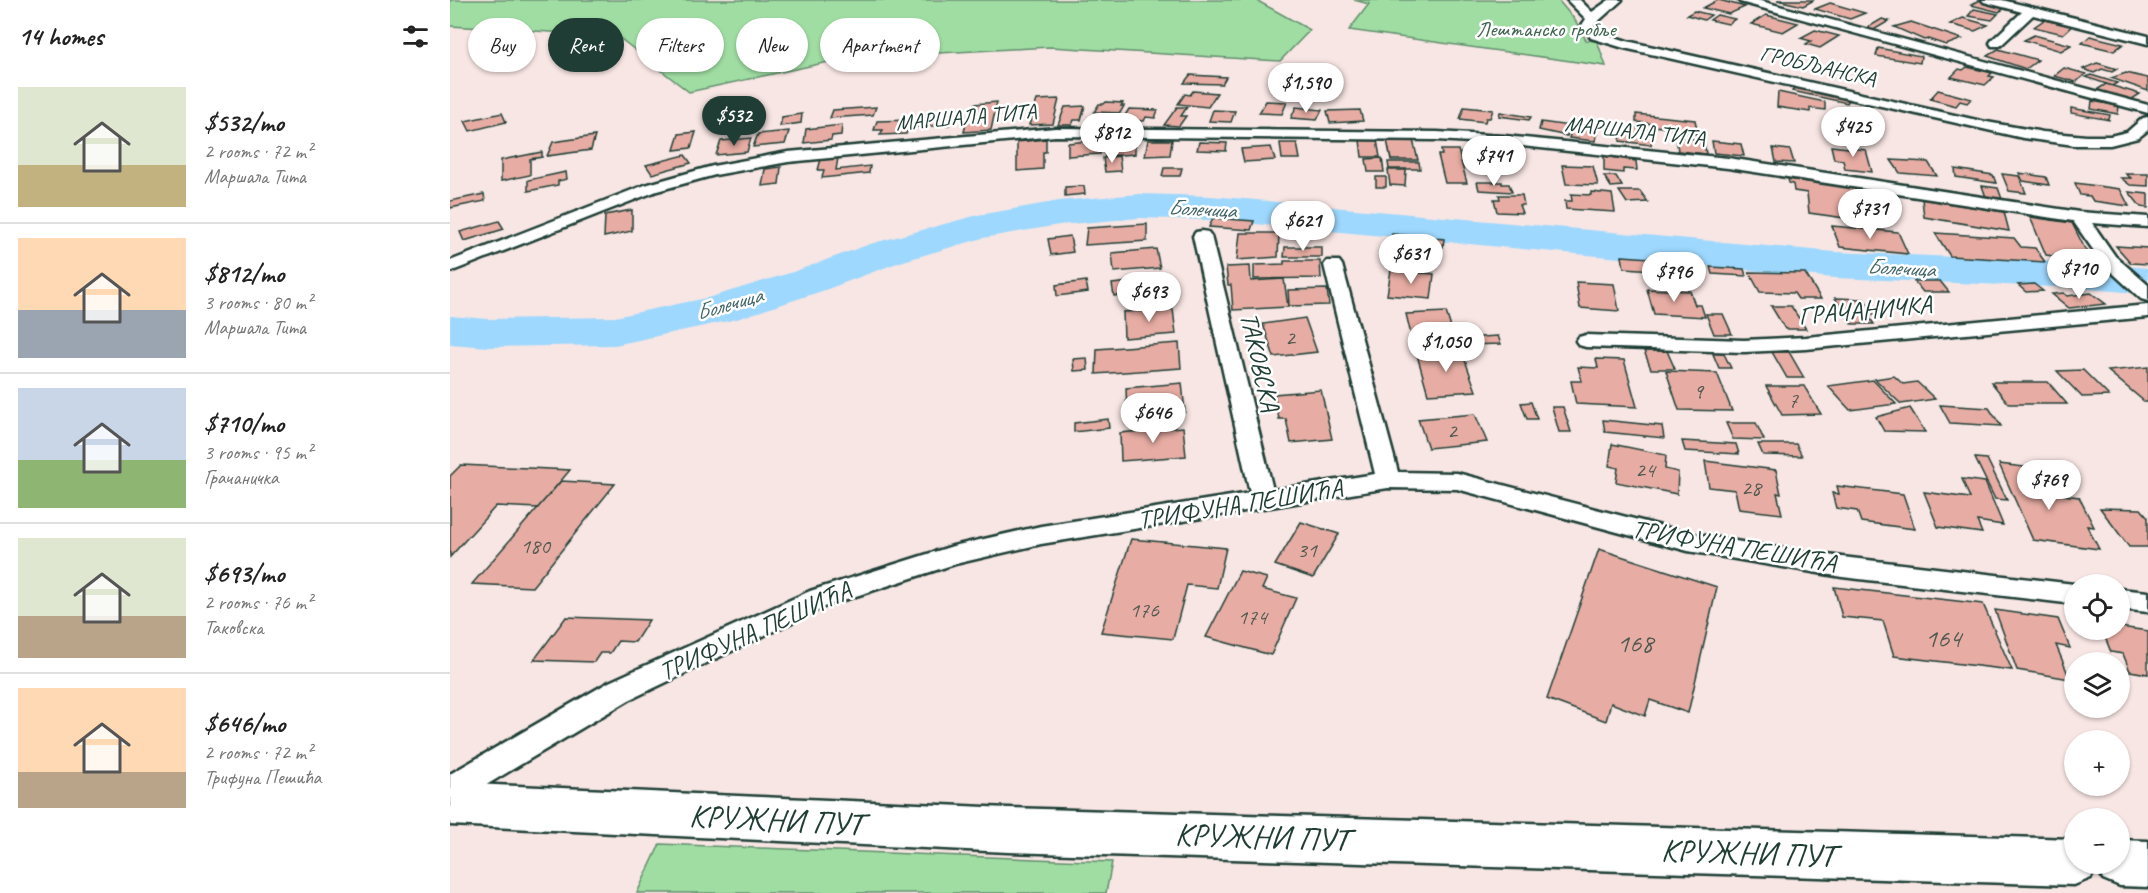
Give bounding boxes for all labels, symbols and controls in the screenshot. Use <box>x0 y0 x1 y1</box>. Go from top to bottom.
park label: Лештанско гробље <box>1476 15 1618 43</box>
chip: Buy <box>468 18 536 72</box>
chip: Rent <box>548 18 624 72</box>
chip: Filters <box>636 18 724 72</box>
chip: New <box>736 18 808 72</box>
chip: Apartment <box>820 18 940 72</box>
text: 14 homes <box>18 20 103 53</box>
icon: filters <box>399 20 432 53</box>
street label: ГРОБЉАНСКА <box>1758 39 1879 93</box>
pin: $1,590 <box>1257 63 1355 114</box>
text: $1,590 <box>1282 70 1330 95</box>
pin: $532 <box>698 96 770 147</box>
street label: МАРШАЛА ТИТА <box>895 97 1038 137</box>
text: $532 <box>716 103 752 128</box>
text: $532/mo <box>204 106 284 139</box>
pin: $425 <box>1817 107 1889 158</box>
street label: МАРШАЛА ТИТА <box>1563 110 1707 152</box>
icon: home <box>66 111 138 183</box>
pin: $812 <box>1076 113 1148 164</box>
text: $425 <box>1835 114 1871 139</box>
text: $812 <box>1094 120 1130 145</box>
pin: $741 <box>1458 136 1530 187</box>
text: 2 rooms · 72 m² <box>204 139 312 164</box>
text: $741 <box>1476 143 1512 168</box>
text: Маршала Тита <box>204 164 306 189</box>
pin: $731 <box>1834 189 1906 240</box>
water label: Болечица <box>1167 193 1239 225</box>
text: $731 <box>1852 196 1888 221</box>
pin: $621 <box>1267 201 1339 252</box>
text: $621 <box>1285 208 1321 233</box>
pin: $631 <box>1375 234 1447 285</box>
text: $631 <box>1393 241 1429 266</box>
pin: $710 <box>2043 249 2115 300</box>
pin: $796 <box>1638 252 1710 303</box>
water label: Болечица <box>1866 252 1938 284</box>
text: $710 <box>2061 256 2097 281</box>
text: $812/mo <box>204 257 284 290</box>
text: $796 <box>1656 259 1692 284</box>
icon: home <box>66 262 138 334</box>
pin: $693 <box>1113 272 1185 323</box>
text: $693 <box>1131 279 1167 304</box>
water label: Болечица <box>693 281 768 327</box>
street label: ГРАЧАНИЧКА <box>1797 288 1935 332</box>
text: 3 rooms · 80 m² <box>204 290 312 315</box>
street label: ТАКОВСКА <box>1233 309 1288 416</box>
text: Маршала Тита <box>204 315 306 340</box>
pin: $1,050 <box>1397 322 1495 373</box>
house number: 2 <box>1285 324 1297 352</box>
text: $1,050 <box>1422 329 1470 354</box>
house number: 9 <box>1693 377 1705 405</box>
house number: 7 <box>1788 386 1799 414</box>
pin: $646 <box>1117 393 1189 444</box>
text: $646 <box>1135 400 1171 425</box>
text: $710/mo <box>204 407 284 440</box>
icon: home <box>66 412 138 484</box>
house number: 2 <box>1447 417 1459 445</box>
text: 3 rooms · 95 m² <box>204 440 312 465</box>
house number: 24 <box>1635 456 1657 484</box>
pin: $769 <box>2013 460 2085 511</box>
text: Грачаничка <box>204 465 278 490</box>
text: $769 <box>2031 467 2067 492</box>
street label: ТРИФУНА ПЕШИЋА <box>1135 471 1347 536</box>
house number: 28 <box>1741 474 1763 502</box>
street label: ТРИФУНА ПЕШИЋА <box>1629 512 1841 581</box>
house number: 180 <box>520 532 552 560</box>
house number: 31 <box>1297 536 1318 564</box>
text: $693/mo <box>204 557 284 590</box>
icon: home <box>66 562 138 634</box>
street label: ТРИФУНА ПЕШИЋА <box>654 573 858 688</box>
map controls <box>2064 574 2130 874</box>
button: locate <box>2064 574 2130 640</box>
text: 2 rooms · 76 m² <box>204 590 312 615</box>
house number: 176 <box>1129 596 1160 624</box>
house number: 174 <box>1237 603 1269 631</box>
text: Таковска <box>204 615 263 640</box>
house number: 164 <box>1925 621 1964 655</box>
house number: 168 <box>1617 626 1656 660</box>
button: layers <box>2064 652 2130 718</box>
text: $646/mo <box>204 707 285 740</box>
icon: home <box>66 712 138 784</box>
button: + <box>2064 730 2130 796</box>
text: 2 rooms · 72 m² <box>204 740 312 765</box>
text: Трифуна Пешића <box>204 765 321 790</box>
street label: КРУЖНИ ПУТ <box>688 795 872 845</box>
button: − <box>2064 808 2130 874</box>
street label: КРУЖНИ ПУТ <box>1174 813 1358 861</box>
street label: КРУЖНИ ПУТ <box>1660 829 1844 877</box>

